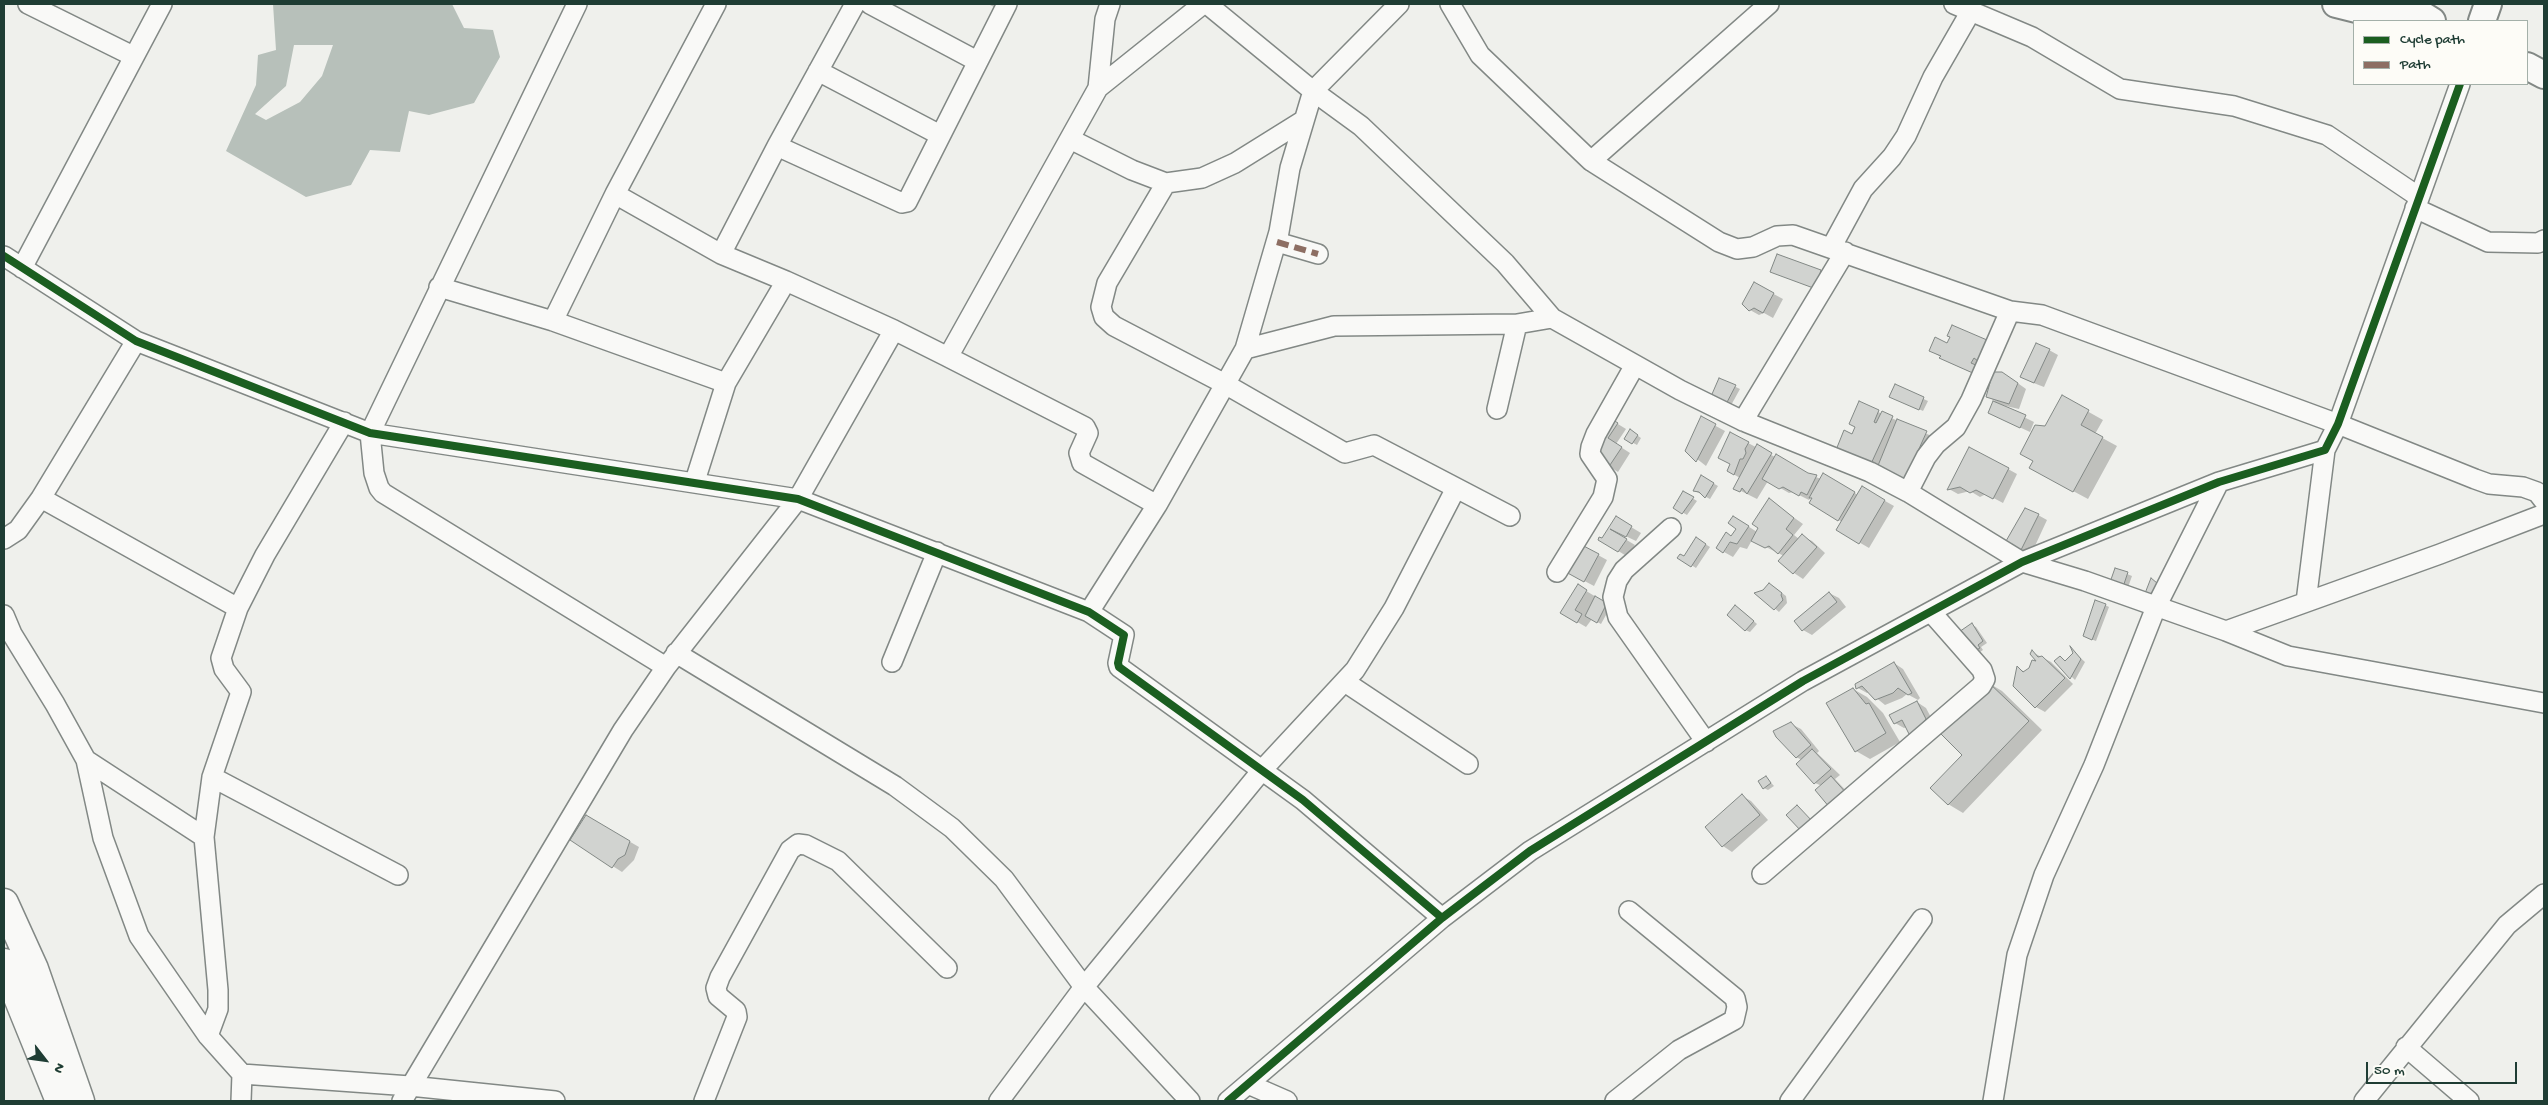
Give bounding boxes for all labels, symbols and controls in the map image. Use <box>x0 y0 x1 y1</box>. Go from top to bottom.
legend <box>2353 20 2528 85</box>
text: Cycle path <box>2400 31 2465 49</box>
text: Path <box>2400 56 2431 74</box>
north arrow <box>20 1035 70 1085</box>
scale bar <box>2368 1052 2519 1084</box>
text: N <box>49 1060 68 1076</box>
text: 50 m <box>2374 1062 2405 1080</box>

